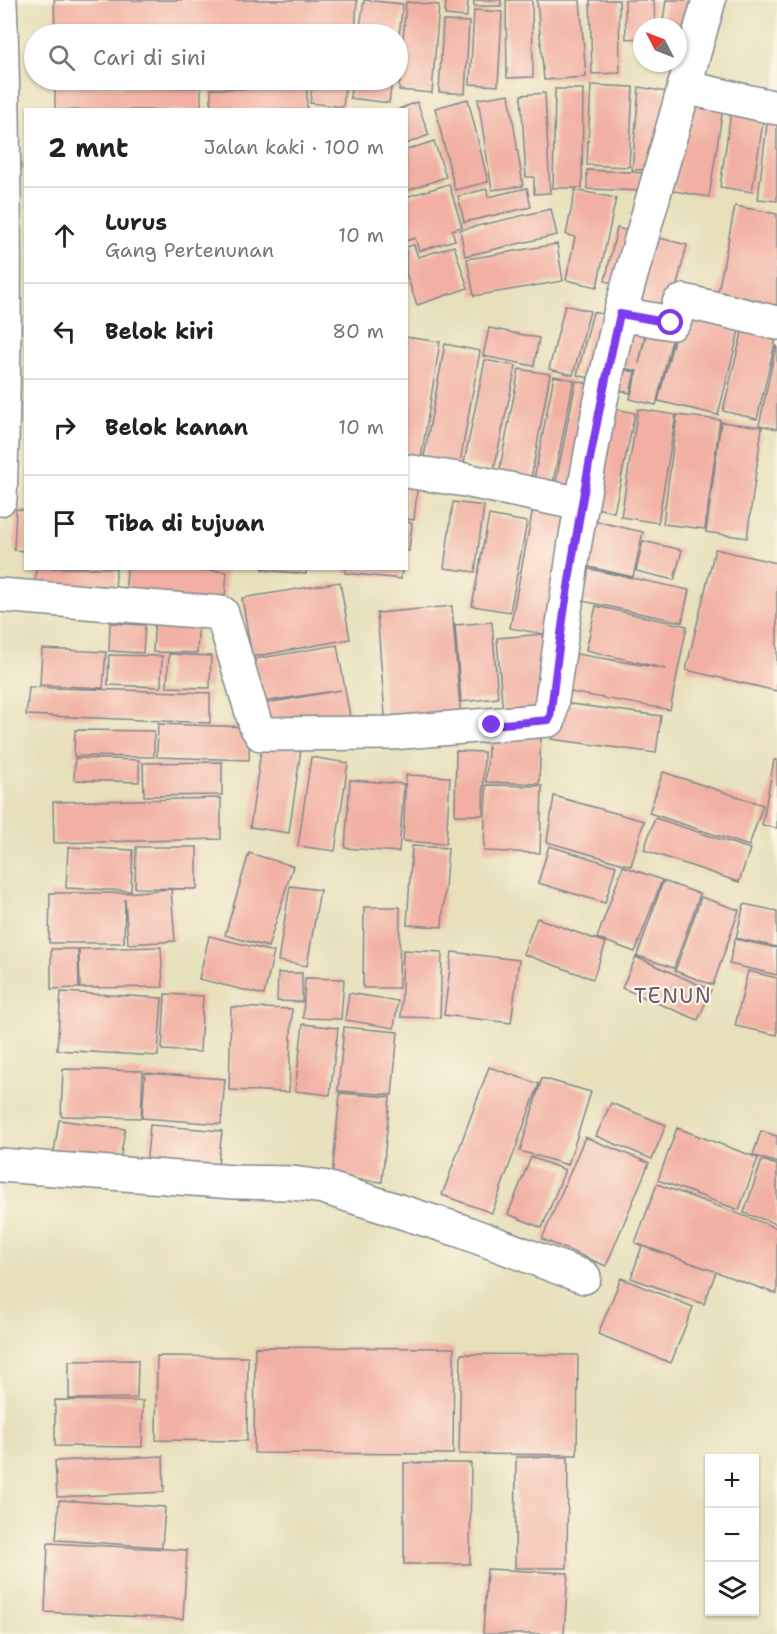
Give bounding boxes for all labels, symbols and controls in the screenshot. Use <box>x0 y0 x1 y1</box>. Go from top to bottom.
north arrow <box>633 18 687 72</box>
search box <box>24 24 408 90</box>
icon: search <box>45 41 78 74</box>
text: Cari di sini <box>93 43 206 72</box>
text: 2 mnt <box>48 130 128 165</box>
text: Jalan kaki · 100 m <box>203 134 384 160</box>
text: Lurus <box>105 208 167 237</box>
icon: ahead <box>48 219 81 252</box>
text: 10 m <box>338 222 384 248</box>
text: Gang Pertenunan <box>105 237 274 263</box>
route start <box>657 309 683 335</box>
icon: left <box>48 315 81 348</box>
text: Belok kiri <box>105 317 214 346</box>
text: 80 m <box>332 318 384 344</box>
icon: right <box>48 411 81 444</box>
text: Belok kanan <box>105 413 248 442</box>
text: 10 m <box>338 414 384 440</box>
icon: arrive <box>48 507 81 540</box>
text: Tiba di tujuan <box>105 509 265 538</box>
route end <box>478 711 504 737</box>
district label: TENUN <box>634 982 712 1010</box>
map controls <box>705 1454 759 1616</box>
button: + <box>705 1454 759 1508</box>
button: − <box>705 1508 759 1562</box>
button: layers <box>705 1562 759 1616</box>

